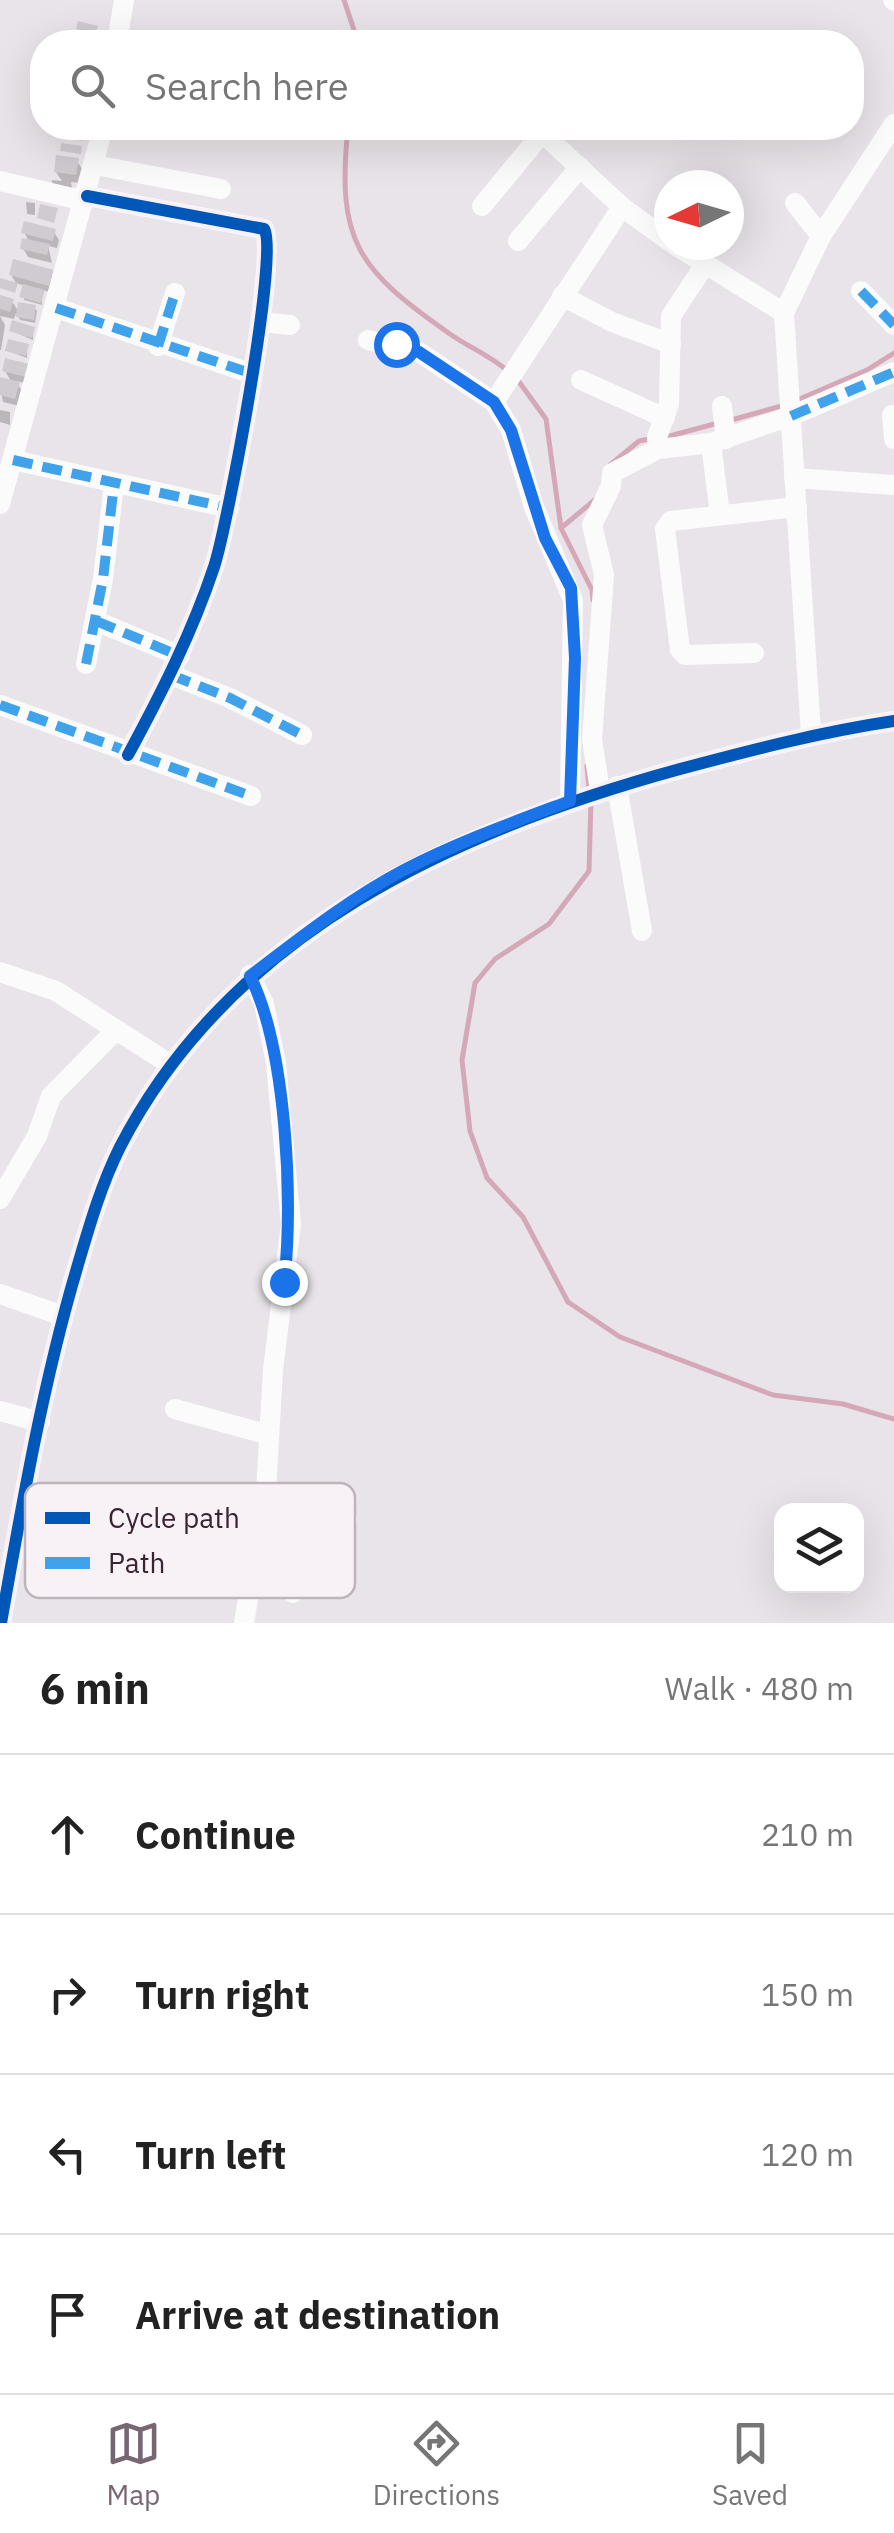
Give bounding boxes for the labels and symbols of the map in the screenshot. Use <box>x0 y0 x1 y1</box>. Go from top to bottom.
north arrow <box>654 170 744 260</box>
route start <box>374 322 420 368</box>
route end <box>262 1260 308 1306</box>
legend <box>25 1483 355 1598</box>
text: Cycle path <box>108 1499 240 1536</box>
text: Path <box>108 1544 165 1581</box>

